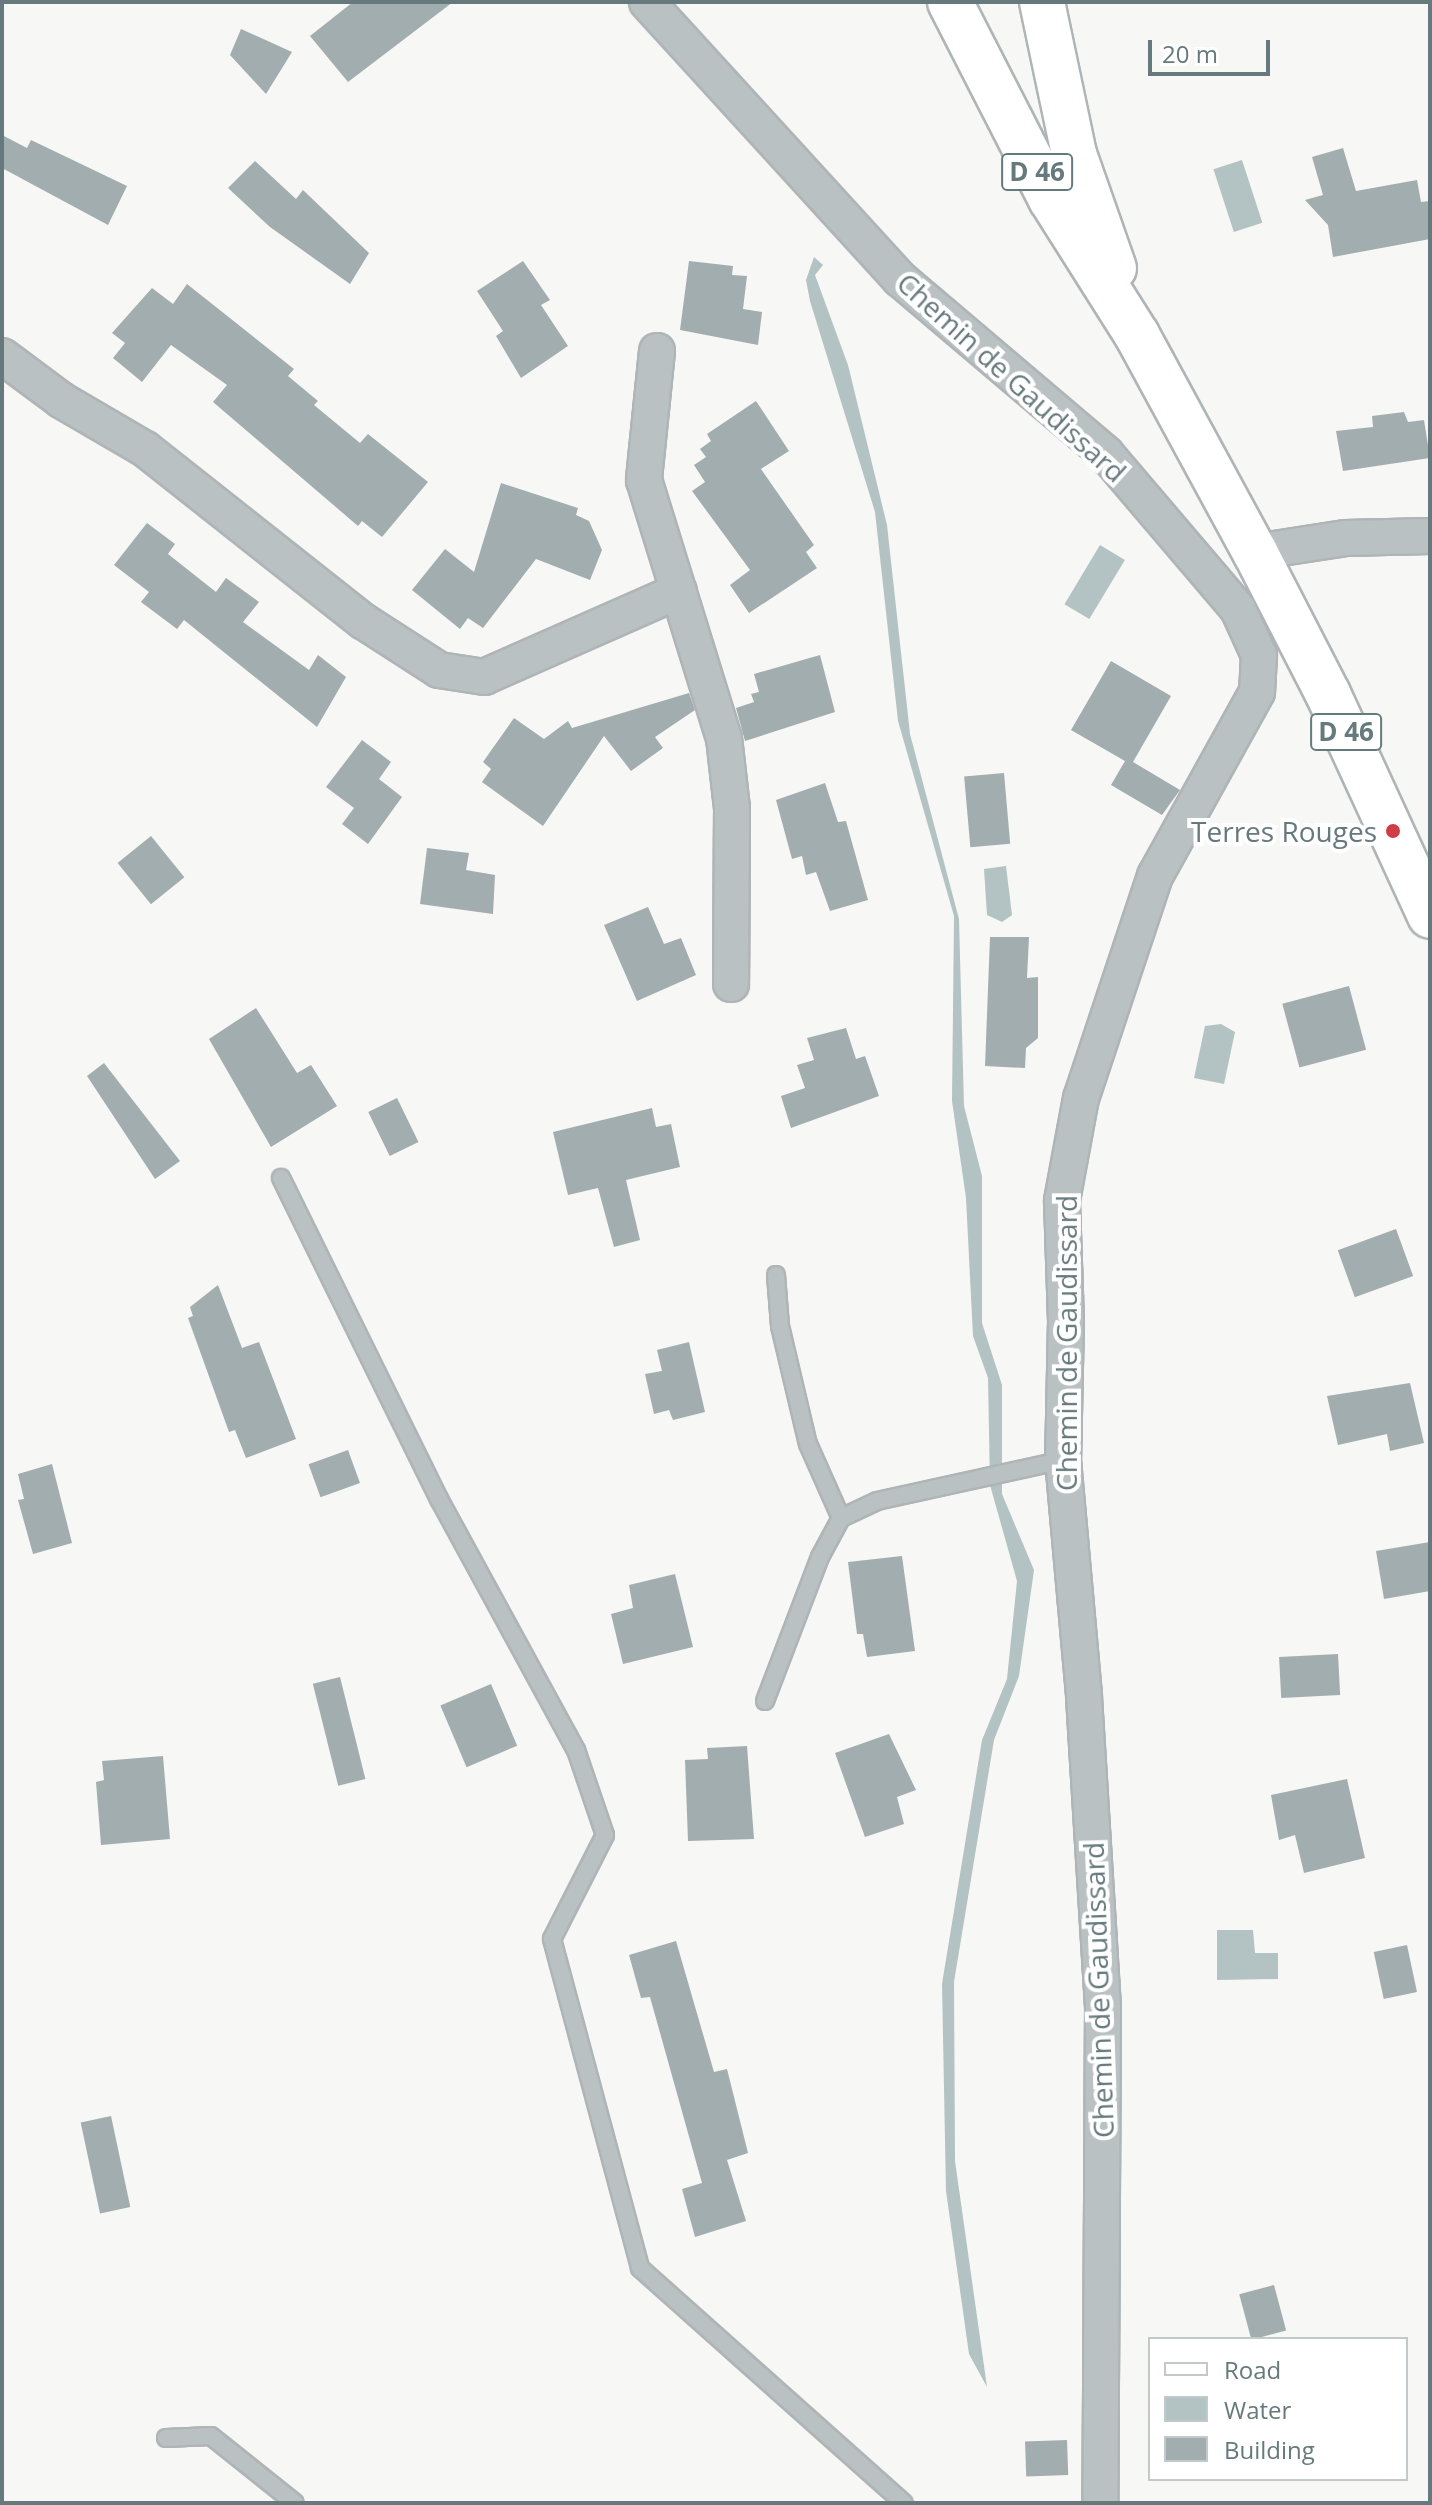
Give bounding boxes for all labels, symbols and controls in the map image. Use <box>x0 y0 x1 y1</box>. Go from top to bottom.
scale bar <box>1152 24 1274 74</box>
text: 20 m <box>1162 37 1218 70</box>
road number: D 46 <box>1001 150 1073 194</box>
street label: Chemin de Gaudissard <box>891 265 1133 489</box>
road number: D 46 <box>1310 710 1382 754</box>
place label: Terres Rouges <box>1191 814 1377 848</box>
marker: Terres Rouges <box>1384 822 1402 840</box>
street label: Chemin de Gaudissard <box>1049 1195 1083 1491</box>
street label: Chemin de Gaudissard <box>1076 1841 1120 2139</box>
legend <box>1148 2337 1408 2481</box>
text: Road <box>1224 2353 1281 2386</box>
text: Water <box>1224 2393 1291 2426</box>
text: Building <box>1224 2433 1315 2466</box>

